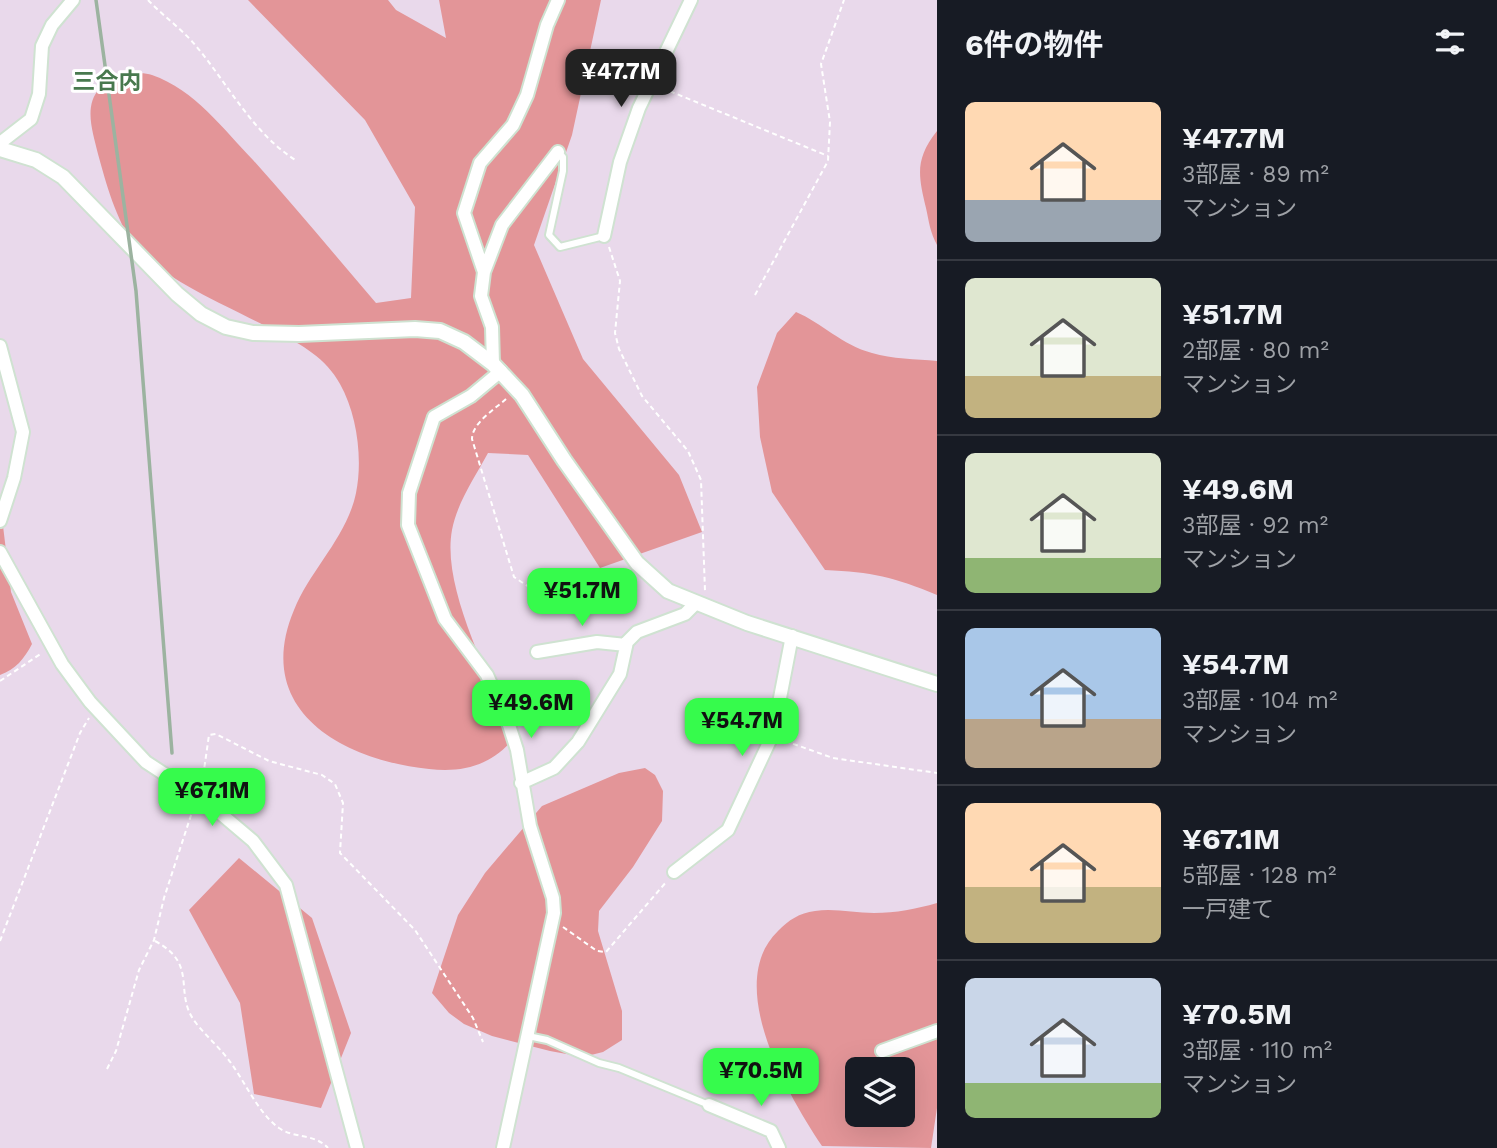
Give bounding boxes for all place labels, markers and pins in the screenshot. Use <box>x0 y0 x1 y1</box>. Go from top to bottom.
pin: ¥47.7M <box>564 50 678 109</box>
pin: ¥51.7M <box>525 568 639 628</box>
pin: ¥49.6M <box>474 680 588 740</box>
pin: ¥54.7M <box>685 698 799 758</box>
pin: ¥67.1M <box>155 768 269 828</box>
pin: ¥70.5M <box>704 1048 818 1108</box>

